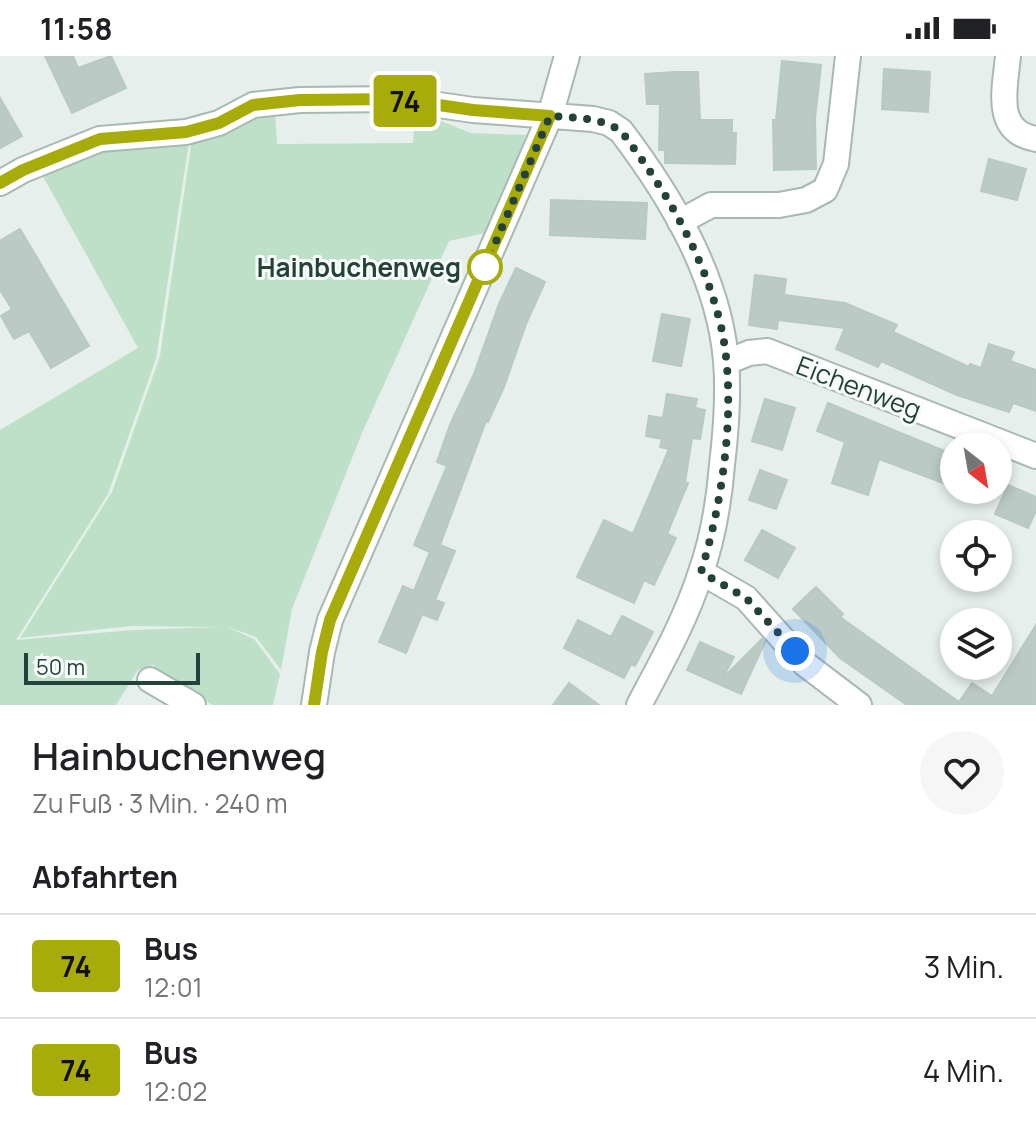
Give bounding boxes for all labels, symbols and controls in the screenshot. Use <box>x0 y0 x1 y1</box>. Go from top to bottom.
text: 11:58 <box>40 8 113 49</box>
line badge: 74 <box>369 75 441 127</box>
text: 74 <box>390 82 420 120</box>
place label: Hainbuchenweg <box>257 249 461 285</box>
marker: Hainbuchenweg <box>468 250 502 284</box>
street label: Eichenweg <box>791 347 927 427</box>
north arrow <box>940 432 1012 504</box>
map controls <box>940 432 1012 680</box>
button: locate <box>940 520 1012 592</box>
button: layers <box>940 608 1012 680</box>
your location <box>775 631 815 671</box>
scale bar <box>24 649 200 685</box>
text: 50 m <box>36 652 85 682</box>
text: Hainbuchenweg <box>32 729 326 781</box>
button: heart <box>920 731 1004 815</box>
text: Zu Fuß · 3 Min. · 240 m <box>32 785 288 821</box>
text: Abfahrten <box>32 856 178 897</box>
text: Bus <box>144 928 198 969</box>
text: 3 Min. <box>924 946 1004 987</box>
text: 74 <box>61 947 91 985</box>
text: 12:01 <box>144 969 203 1005</box>
text: Bus <box>144 1032 198 1073</box>
text: 4 Min. <box>923 1050 1004 1091</box>
text: 74 <box>61 1051 91 1089</box>
text: 12:02 <box>144 1073 207 1109</box>

